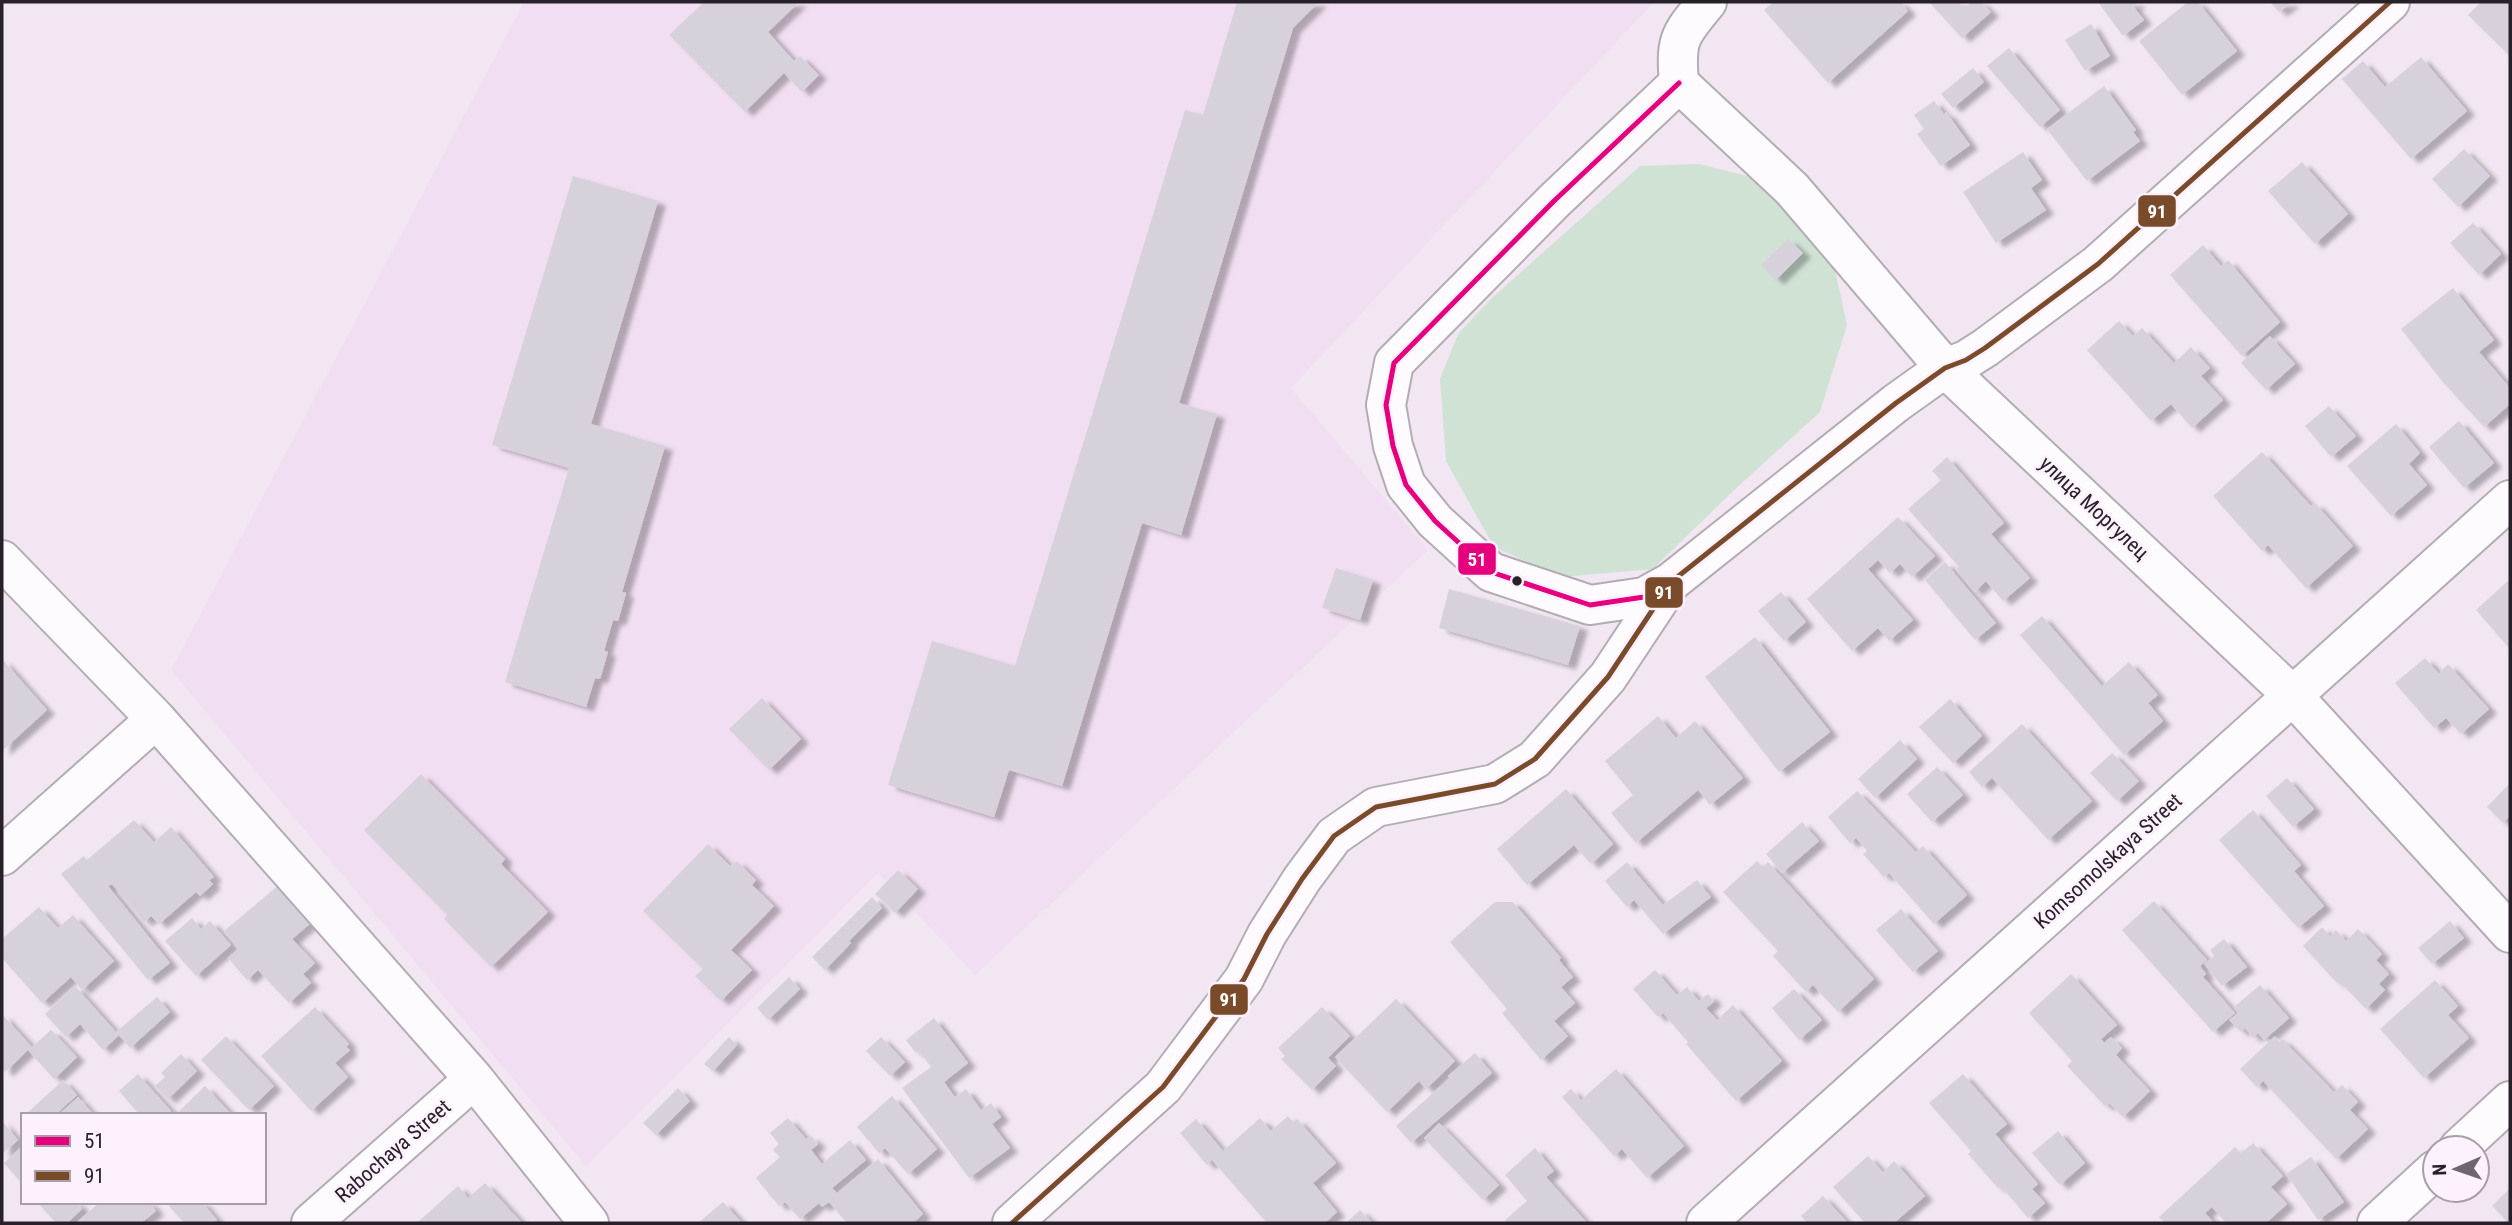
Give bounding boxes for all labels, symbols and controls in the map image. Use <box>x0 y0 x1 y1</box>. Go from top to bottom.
line badge: 91 <box>2137 194 2177 228</box>
text: 91 <box>2147 200 2167 223</box>
street label: улица Моргулец <box>2035 451 2153 565</box>
line badge: 51 <box>1457 542 1497 576</box>
text: 51 <box>1467 548 1487 571</box>
unlabelled marker <box>1510 574 1524 588</box>
line badge: 91 <box>1644 576 1684 609</box>
text: 91 <box>1654 581 1674 604</box>
street label: Komsomolskaya Street <box>2029 788 2187 934</box>
line badge: 91 <box>1209 983 1249 1016</box>
text: 91 <box>1219 988 1239 1011</box>
street label: Rabochaya Street <box>331 1095 455 1207</box>
legend <box>21 1113 266 1204</box>
text: 51 <box>84 1129 105 1153</box>
north arrow <box>2421 1134 2491 1204</box>
text: N <box>2428 1163 2451 1176</box>
text: 91 <box>84 1164 105 1188</box>

